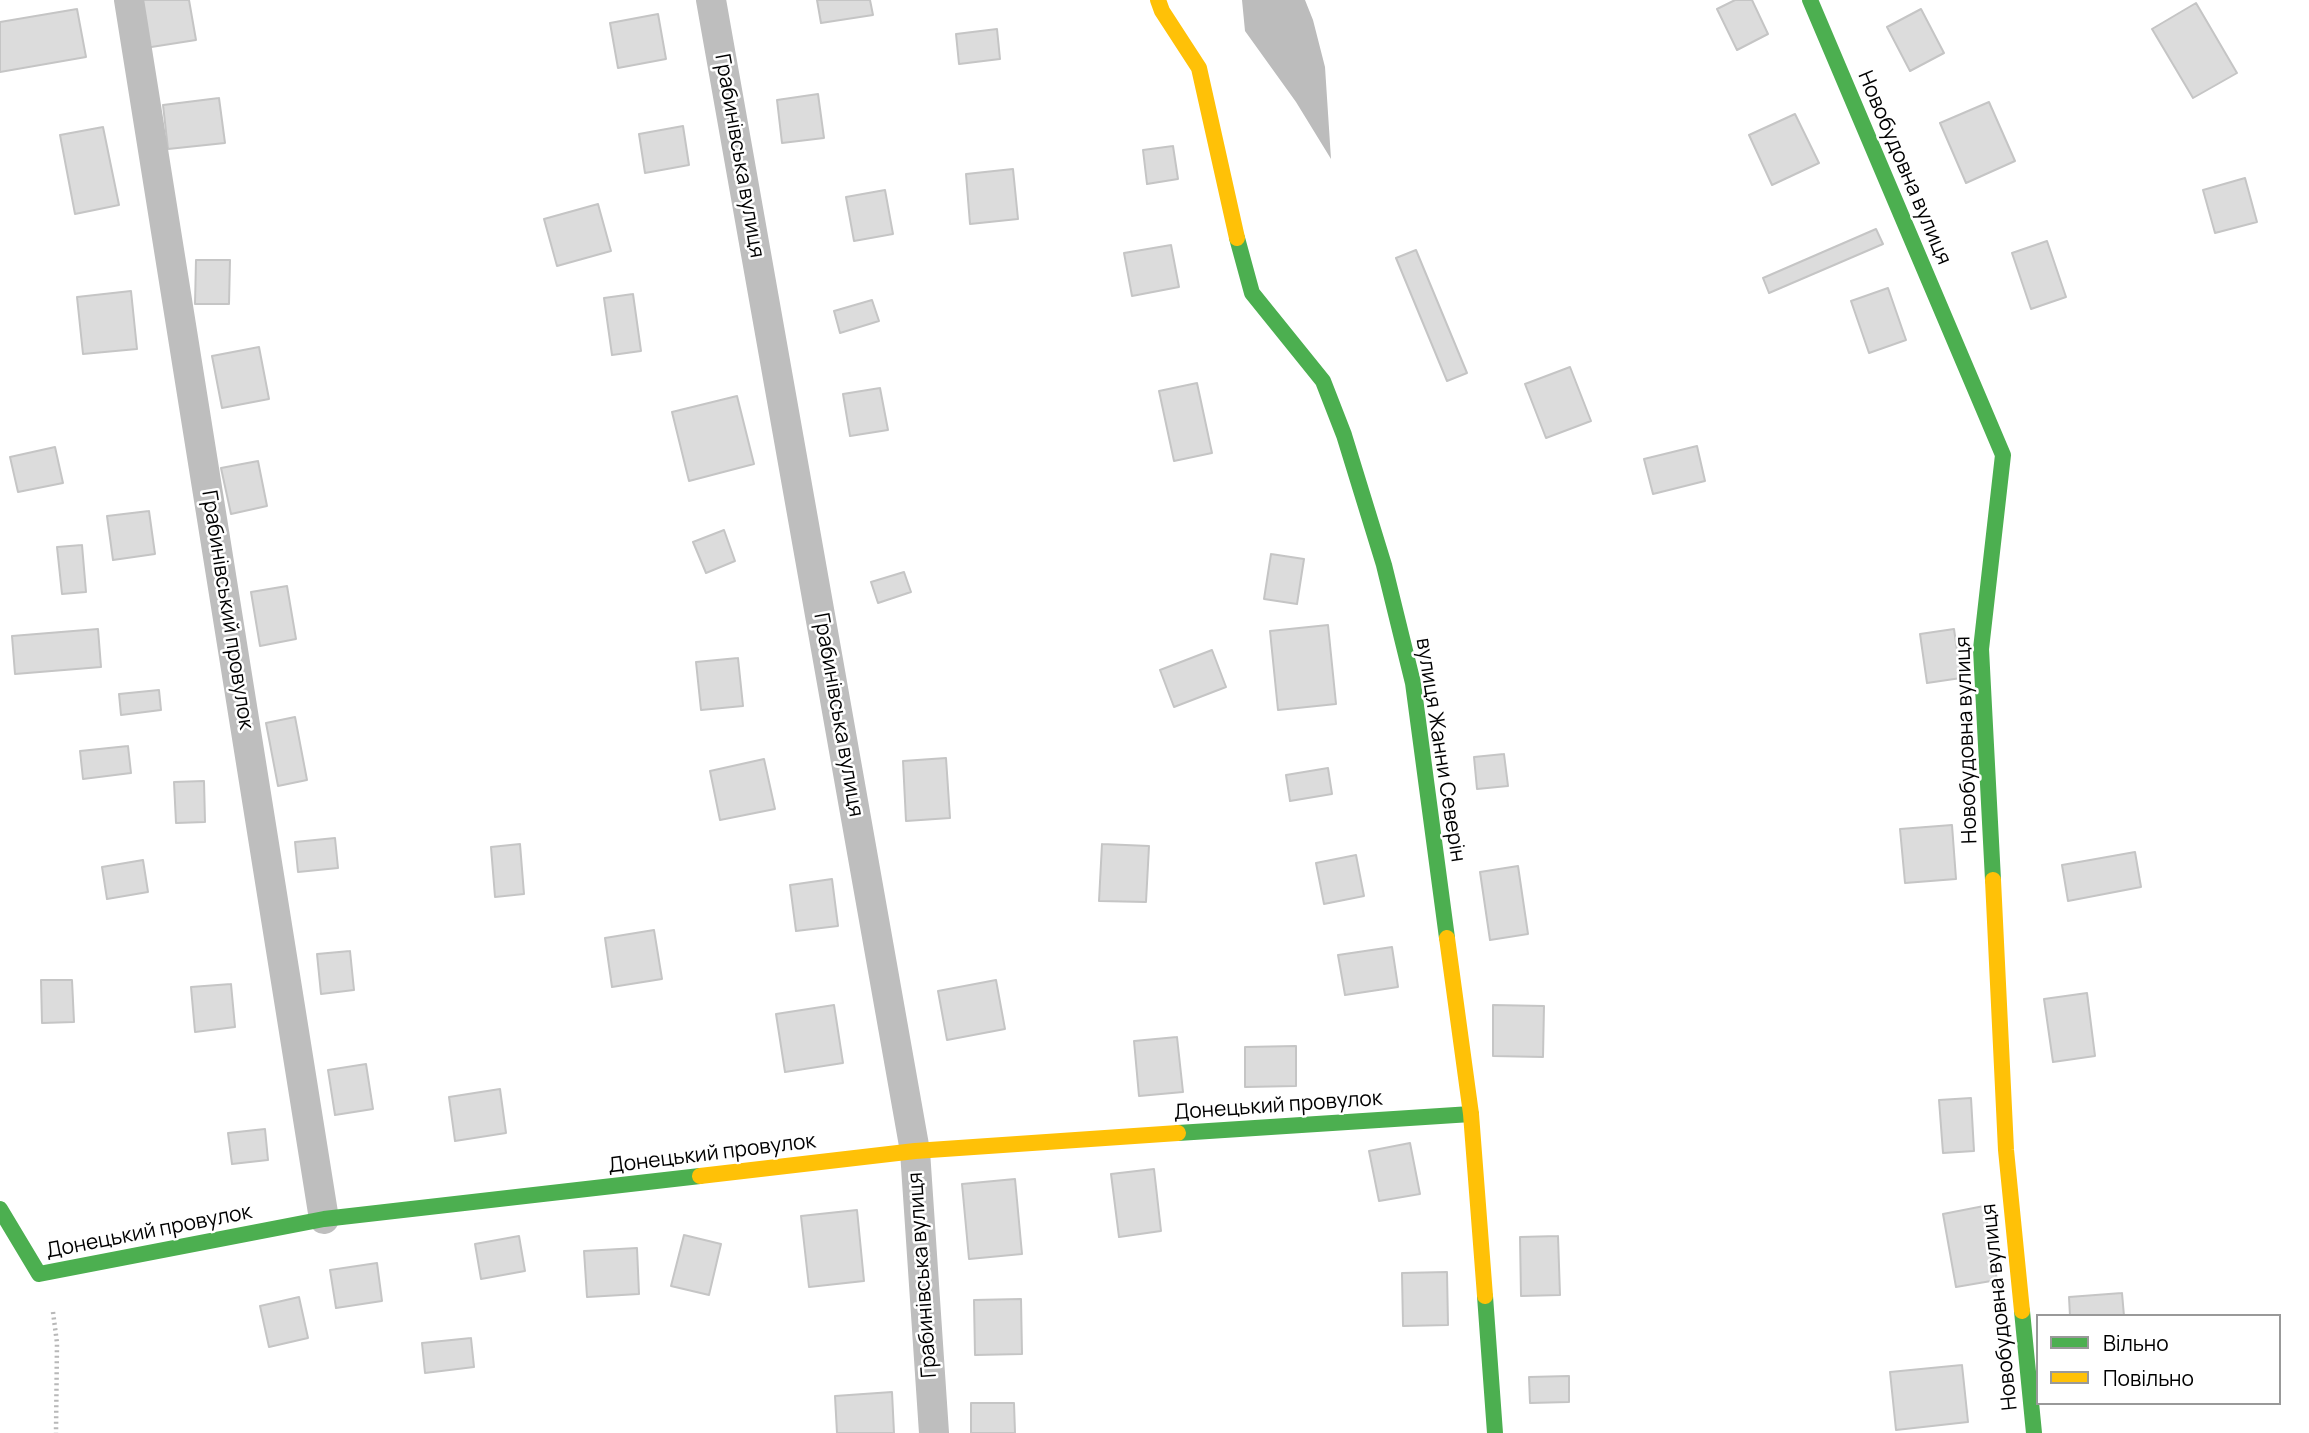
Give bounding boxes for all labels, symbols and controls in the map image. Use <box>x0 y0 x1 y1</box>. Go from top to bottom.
street label: Грабинівська вулиця <box>709 52 769 260</box>
street label: Новобудовна вулиця <box>1852 67 1956 269</box>
street label: Грабинівський провулок <box>196 489 258 731</box>
street label: Грабинівська вулиця <box>808 611 868 819</box>
street label: вулиця Жанни Северін <box>1410 636 1470 864</box>
street label: Новобудовна вулиця <box>1951 636 1983 844</box>
street label: Донецький провулок <box>1173 1086 1383 1126</box>
street label: Донецький провулок <box>607 1129 817 1179</box>
street label: Грабинівська вулиця <box>903 1171 943 1379</box>
street label: Донецький провулок <box>44 1200 254 1264</box>
street label: Новобудовна вулиця <box>1977 1202 2023 1412</box>
legend <box>2036 1314 2281 1405</box>
text: Вільно <box>2103 1329 2169 1357</box>
text: Повільно <box>2103 1364 2194 1392</box>

